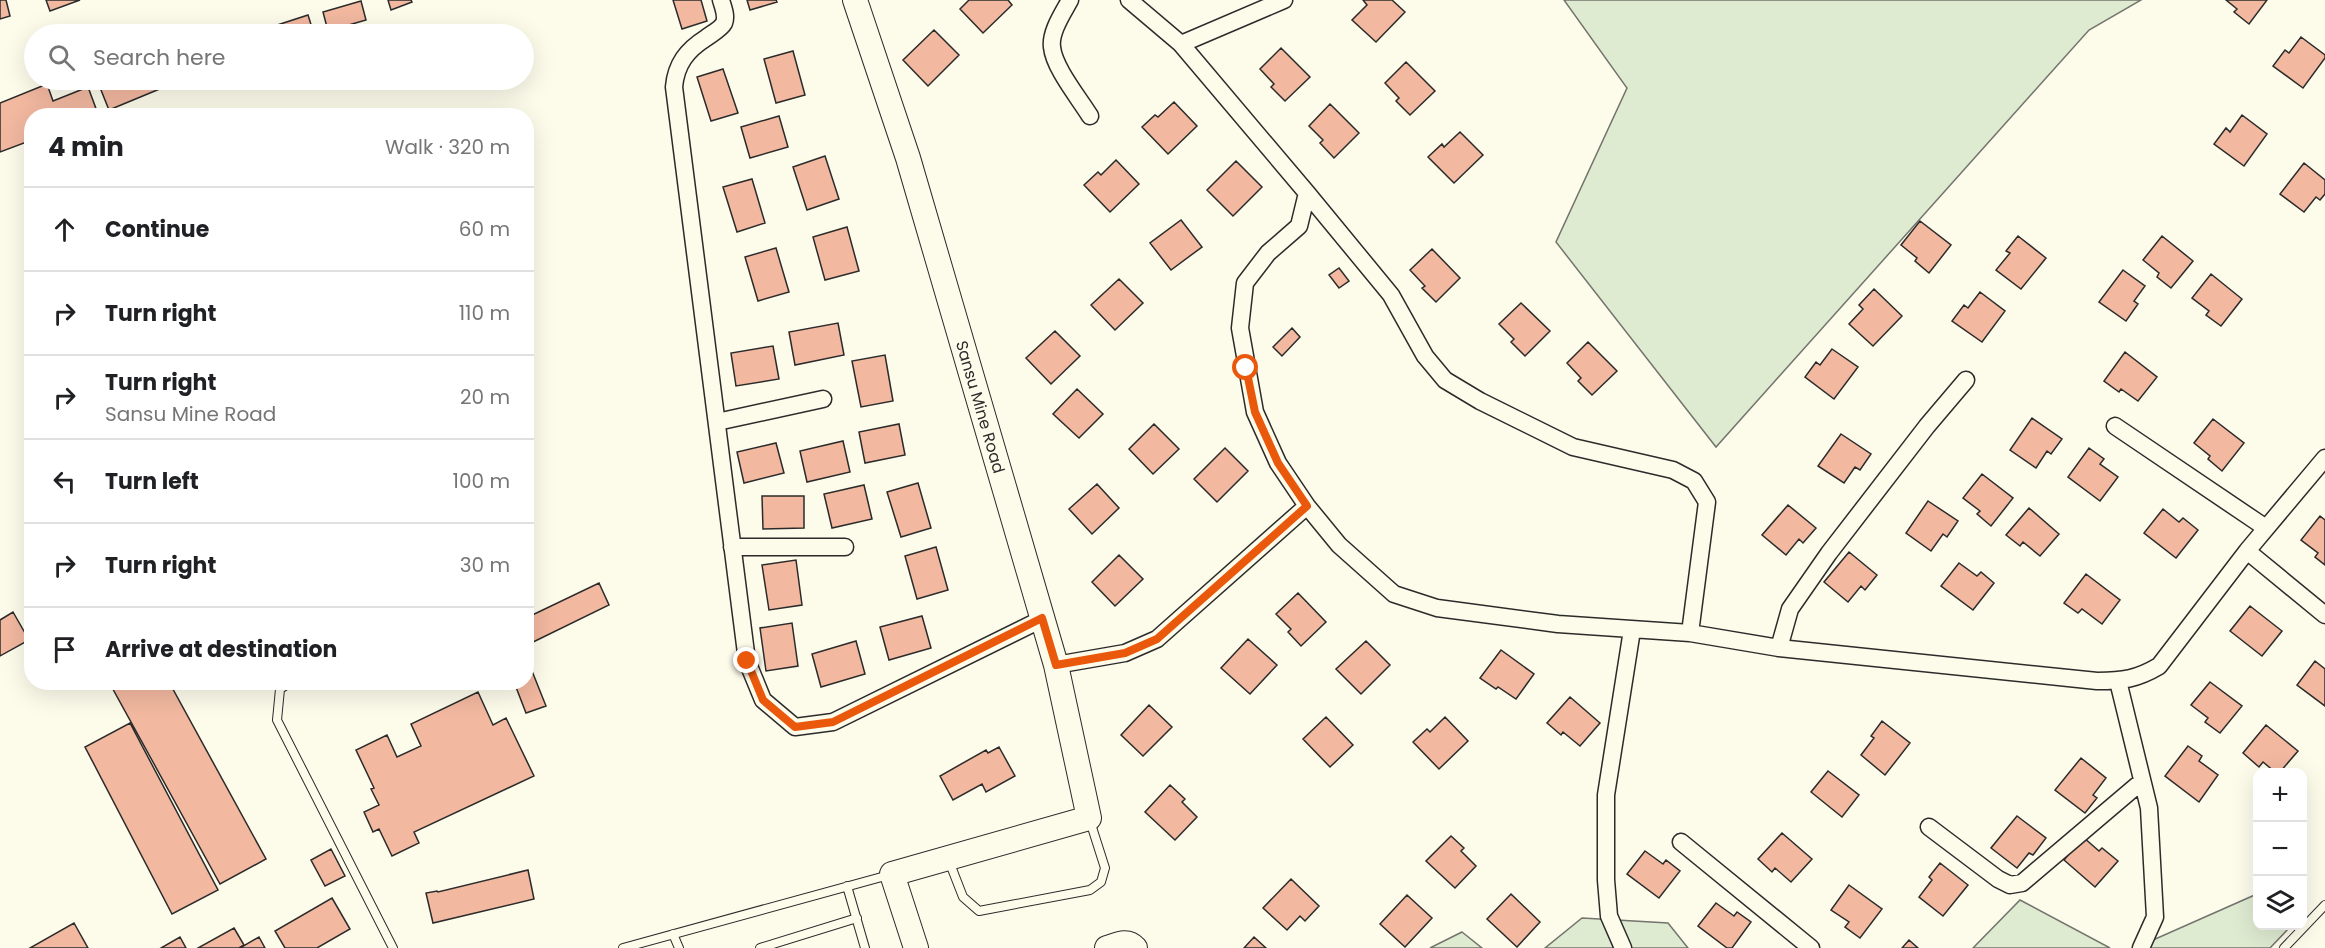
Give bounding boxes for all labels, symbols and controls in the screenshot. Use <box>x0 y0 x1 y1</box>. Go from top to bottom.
search box <box>24 24 534 90</box>
icon: search <box>45 41 78 74</box>
text: Search here <box>93 42 226 73</box>
text: 4 min <box>48 129 124 165</box>
text: Walk · 320 m <box>385 133 510 161</box>
icon: ahead <box>48 213 81 246</box>
text: Continue <box>105 214 209 245</box>
text: 60 m <box>459 215 510 243</box>
icon: right <box>48 297 81 330</box>
text: Turn right <box>105 298 216 329</box>
text: 110 m <box>459 299 510 327</box>
street label: Sansu Mine Road <box>950 338 1010 476</box>
route start <box>1232 354 1258 380</box>
text: Turn right <box>105 367 216 398</box>
icon: right <box>48 381 81 414</box>
text: 20 m <box>460 383 510 411</box>
text: Sansu Mine Road <box>105 400 276 428</box>
icon: left <box>48 465 81 498</box>
text: Turn left <box>105 466 199 497</box>
text: 100 m <box>453 467 510 495</box>
icon: right <box>48 549 81 582</box>
text: Turn right <box>105 550 216 581</box>
text: 30 m <box>460 551 510 579</box>
icon: arrive <box>48 633 81 666</box>
text: Arrive at destination <box>105 634 337 665</box>
route end <box>733 647 759 673</box>
map controls <box>2253 768 2307 930</box>
button: + <box>2253 768 2307 822</box>
button: − <box>2253 822 2307 876</box>
button: layers <box>2253 876 2307 930</box>

